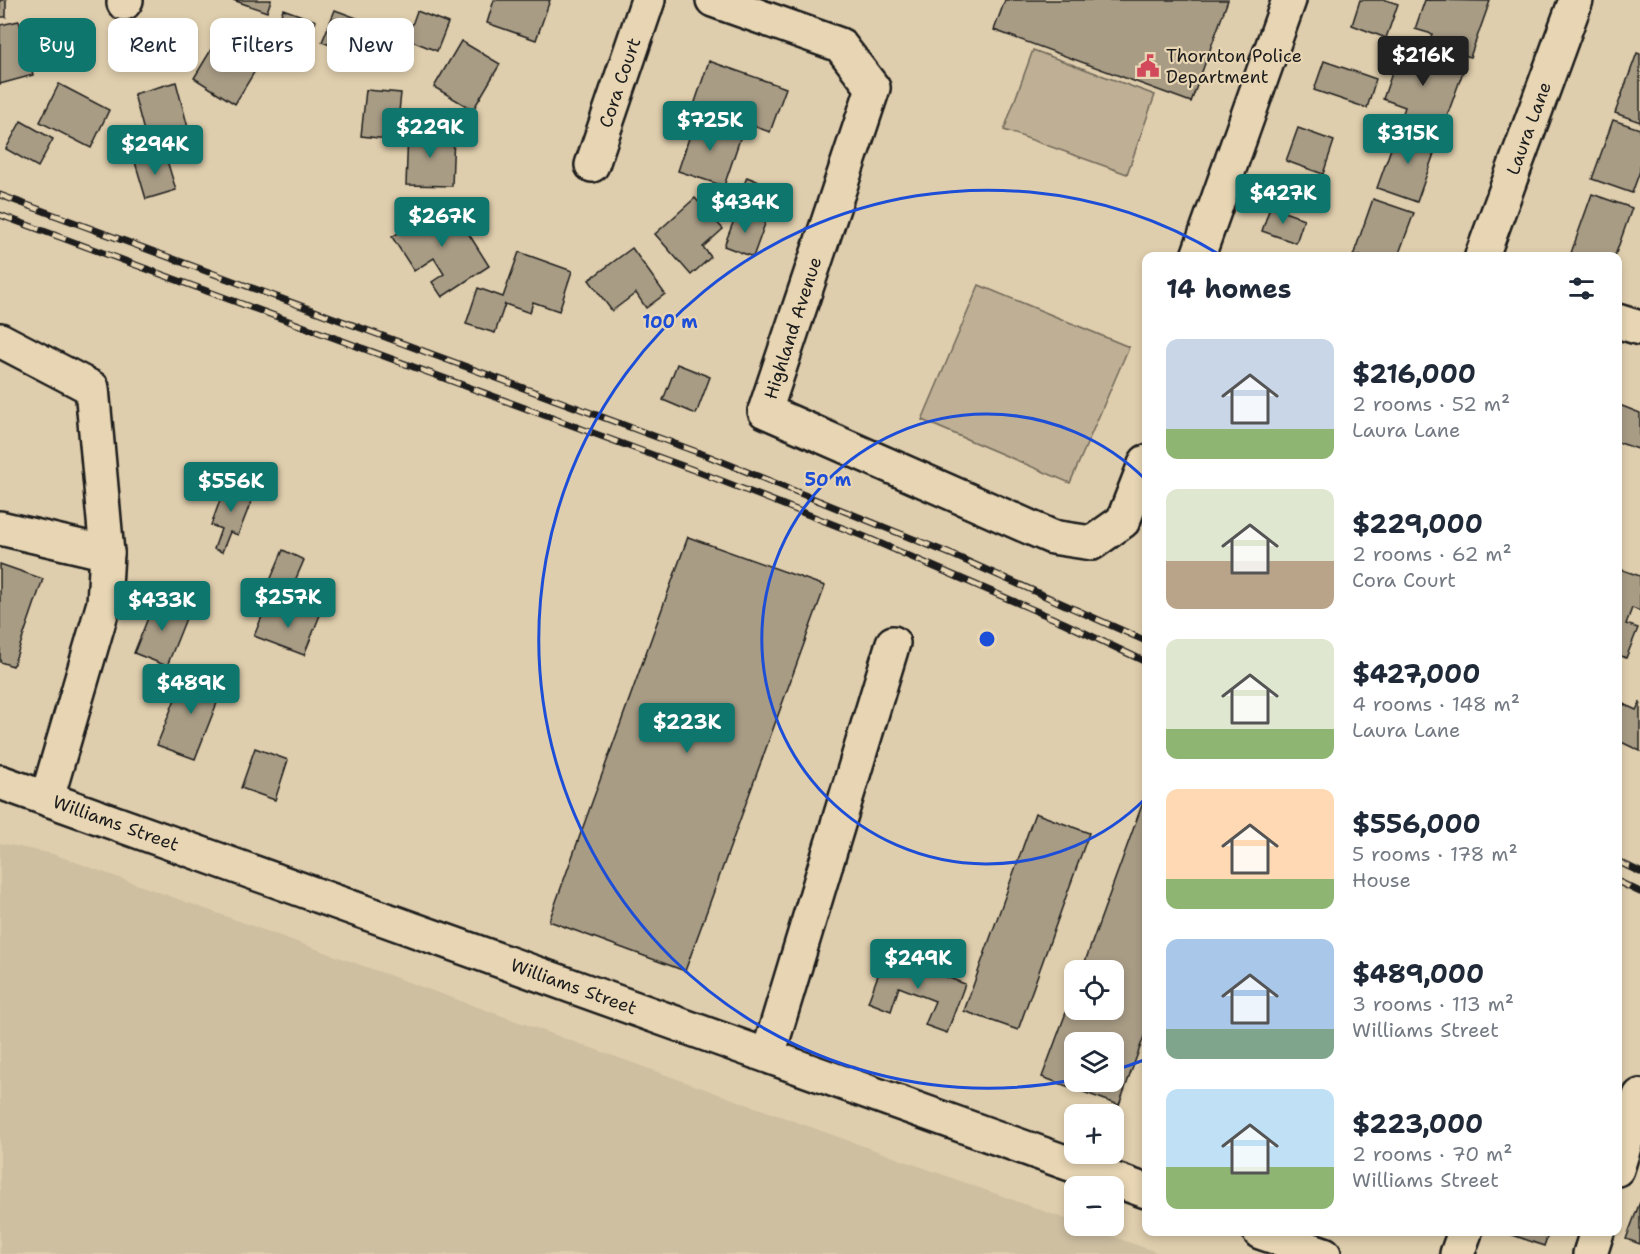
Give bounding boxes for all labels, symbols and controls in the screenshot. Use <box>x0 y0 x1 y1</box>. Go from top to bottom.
chip: Buy <box>18 18 96 72</box>
chip: Rent <box>108 18 198 72</box>
chip: Filters <box>210 18 315 72</box>
chip: New <box>327 18 414 72</box>
street label: Cora Court <box>594 34 646 131</box>
pin: $216K <box>1381 36 1465 87</box>
text: $216K <box>1392 42 1454 68</box>
place label: Thornton Police Department <box>1166 44 1302 89</box>
public building icon: Thornton Police Department <box>1135 53 1161 79</box>
street label: Laura Lane <box>1501 78 1557 178</box>
pin: $725K <box>668 101 752 152</box>
text: $725K <box>677 107 743 133</box>
pin: $229K <box>388 108 472 159</box>
text: $229K <box>396 114 464 140</box>
pin: $315K <box>1366 114 1450 165</box>
text: $315K <box>1377 120 1439 146</box>
pin: $294K <box>113 125 197 176</box>
text: $294K <box>121 131 189 157</box>
pin: $427K <box>1241 174 1325 225</box>
text: $427K <box>1249 180 1317 206</box>
pin: $434K <box>703 183 787 234</box>
text: $434K <box>711 189 779 215</box>
pin: $267K <box>400 197 484 248</box>
text: $267K <box>408 203 476 229</box>
street label: Highland Avenue <box>759 254 827 402</box>
text: 14 homes <box>1166 271 1292 306</box>
icon: filters <box>1565 272 1598 305</box>
text: 100 m <box>642 310 698 334</box>
text: $216,000 <box>1352 356 1476 391</box>
icon: home <box>1214 363 1286 435</box>
text: 2 rooms · 52 m² <box>1352 391 1510 417</box>
text: Laura Lane <box>1352 417 1460 443</box>
pin: $556K <box>189 462 273 513</box>
text: $556K <box>198 468 264 494</box>
text: 50 m <box>805 468 852 492</box>
text: $229,000 <box>1352 506 1483 541</box>
icon: home <box>1214 513 1286 585</box>
text: 2 rooms · 62 m² <box>1352 541 1512 567</box>
text: Cora Court <box>1352 567 1456 593</box>
pin: $257K <box>246 578 330 629</box>
pin: $433K <box>120 581 204 632</box>
text: $257K <box>254 584 322 610</box>
text: $433K <box>128 587 196 613</box>
centre of rings <box>977 629 997 649</box>
text: $427,000 <box>1352 656 1480 691</box>
icon: home <box>1214 663 1286 735</box>
pin: $489K <box>149 664 233 715</box>
text: $489K <box>157 670 225 696</box>
text: 4 rooms · 148 m² <box>1352 691 1520 717</box>
pin: $223K <box>645 703 729 754</box>
text: $223K <box>653 709 721 735</box>
text: Laura Lane <box>1352 717 1460 743</box>
street label: Williams Street <box>49 790 182 857</box>
text: $556,000 <box>1352 806 1481 841</box>
icon: home <box>1214 813 1286 885</box>
text: 5 rooms · 178 m² <box>1352 841 1518 867</box>
text: House <box>1352 867 1411 893</box>
pin: $249K <box>876 939 960 990</box>
text: $249K <box>884 945 952 971</box>
street label: Williams Street <box>507 953 640 1020</box>
text: $489,000 <box>1352 956 1484 991</box>
map controls <box>1064 960 1124 1236</box>
button: locate <box>1064 960 1124 1020</box>
icon: home <box>1214 963 1286 1035</box>
text: 3 rooms · 113 m² <box>1352 991 1514 1017</box>
text: Williams Street <box>1352 1017 1499 1043</box>
button: layers <box>1064 1032 1124 1092</box>
button: + <box>1064 1104 1124 1164</box>
text: $223,000 <box>1352 1106 1483 1141</box>
icon: home <box>1214 1113 1286 1185</box>
text: 2 rooms · 70 m² <box>1352 1141 1513 1167</box>
text: Williams Street <box>1352 1167 1499 1193</box>
button: − <box>1064 1176 1124 1236</box>

